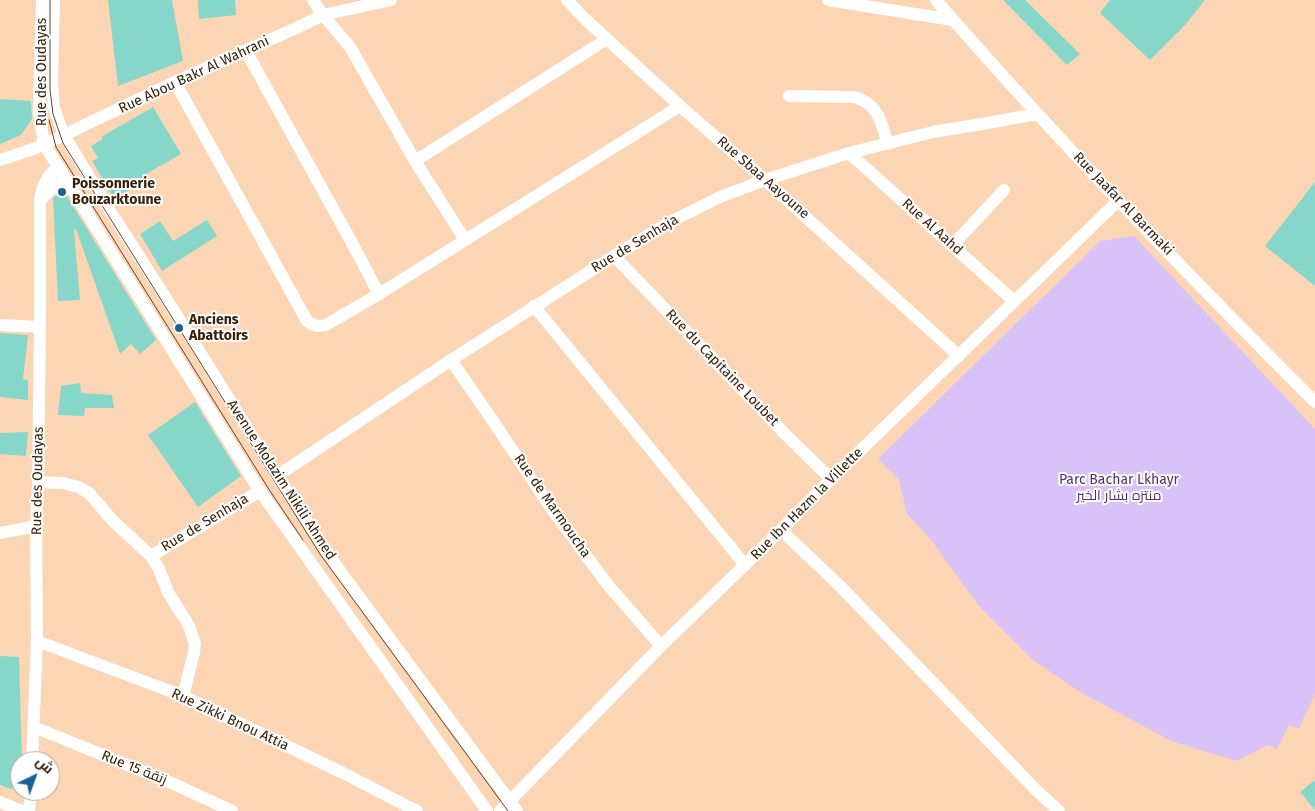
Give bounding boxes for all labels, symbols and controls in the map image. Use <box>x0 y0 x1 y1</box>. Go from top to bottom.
street label: Rue des Oudayas <box>34 18 50 126</box>
street label: Rue Abou Bakr Al Wahrani <box>116 33 272 117</box>
street label: Rue Sbaa Aayoune <box>713 133 813 223</box>
street label: Rue Jaafar Al Barmaki <box>1070 149 1176 259</box>
place label: Poissonnerie Bouzarktoune <box>72 176 161 208</box>
marker: Poissonnerie Bouzarktoune <box>56 186 68 198</box>
street label: Rue Al Aahd <box>898 195 966 259</box>
street label: Rue de Senhaja <box>589 211 681 277</box>
street label: Rue du Capitaine Loubet <box>662 306 782 430</box>
place label: Anciens Abattoirs <box>189 312 248 344</box>
marker: Anciens Abattoirs <box>173 322 185 334</box>
street label: Avenue Molazim Nikili Ahmed <box>223 397 339 563</box>
street label: Rue des Oudayas <box>29 427 47 535</box>
street label: Rue Ibn Hazm la Villette <box>747 444 867 564</box>
street label: Rue de Marmoucha <box>510 451 594 561</box>
park label: Parc Bachar Lkhayr منتزه بشار الخير <box>1059 472 1179 504</box>
street label: Rue de Senhaja <box>159 490 251 556</box>
street label: Rue Zikki Bnou Attia <box>169 685 291 755</box>
street label: Rue 15 زنقة <box>99 747 169 789</box>
north arrow <box>10 751 60 801</box>
text: ش <box>32 753 57 778</box>

